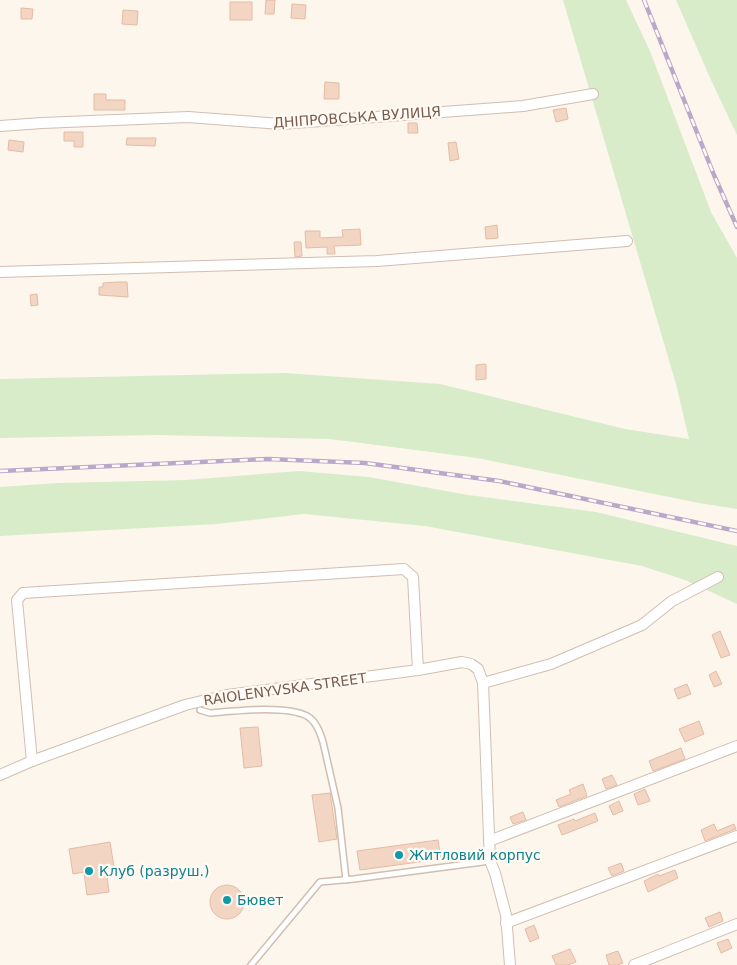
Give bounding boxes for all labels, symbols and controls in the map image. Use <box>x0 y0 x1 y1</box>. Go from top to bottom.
street label: ДНІПРОВСЬКА ВУЛИЦЯ <box>273 103 441 131</box>
street label: RAIOLENYVSKA STREET <box>202 670 368 708</box>
place label: Житловий корпус <box>409 847 541 863</box>
marker: Житловий корпус <box>393 849 405 861</box>
place label: Клуб (разруш.) <box>99 863 210 879</box>
marker: Клуб (разруш.) <box>83 865 95 877</box>
place label: Бювет <box>237 892 283 908</box>
marker: Бювет <box>221 894 233 906</box>

